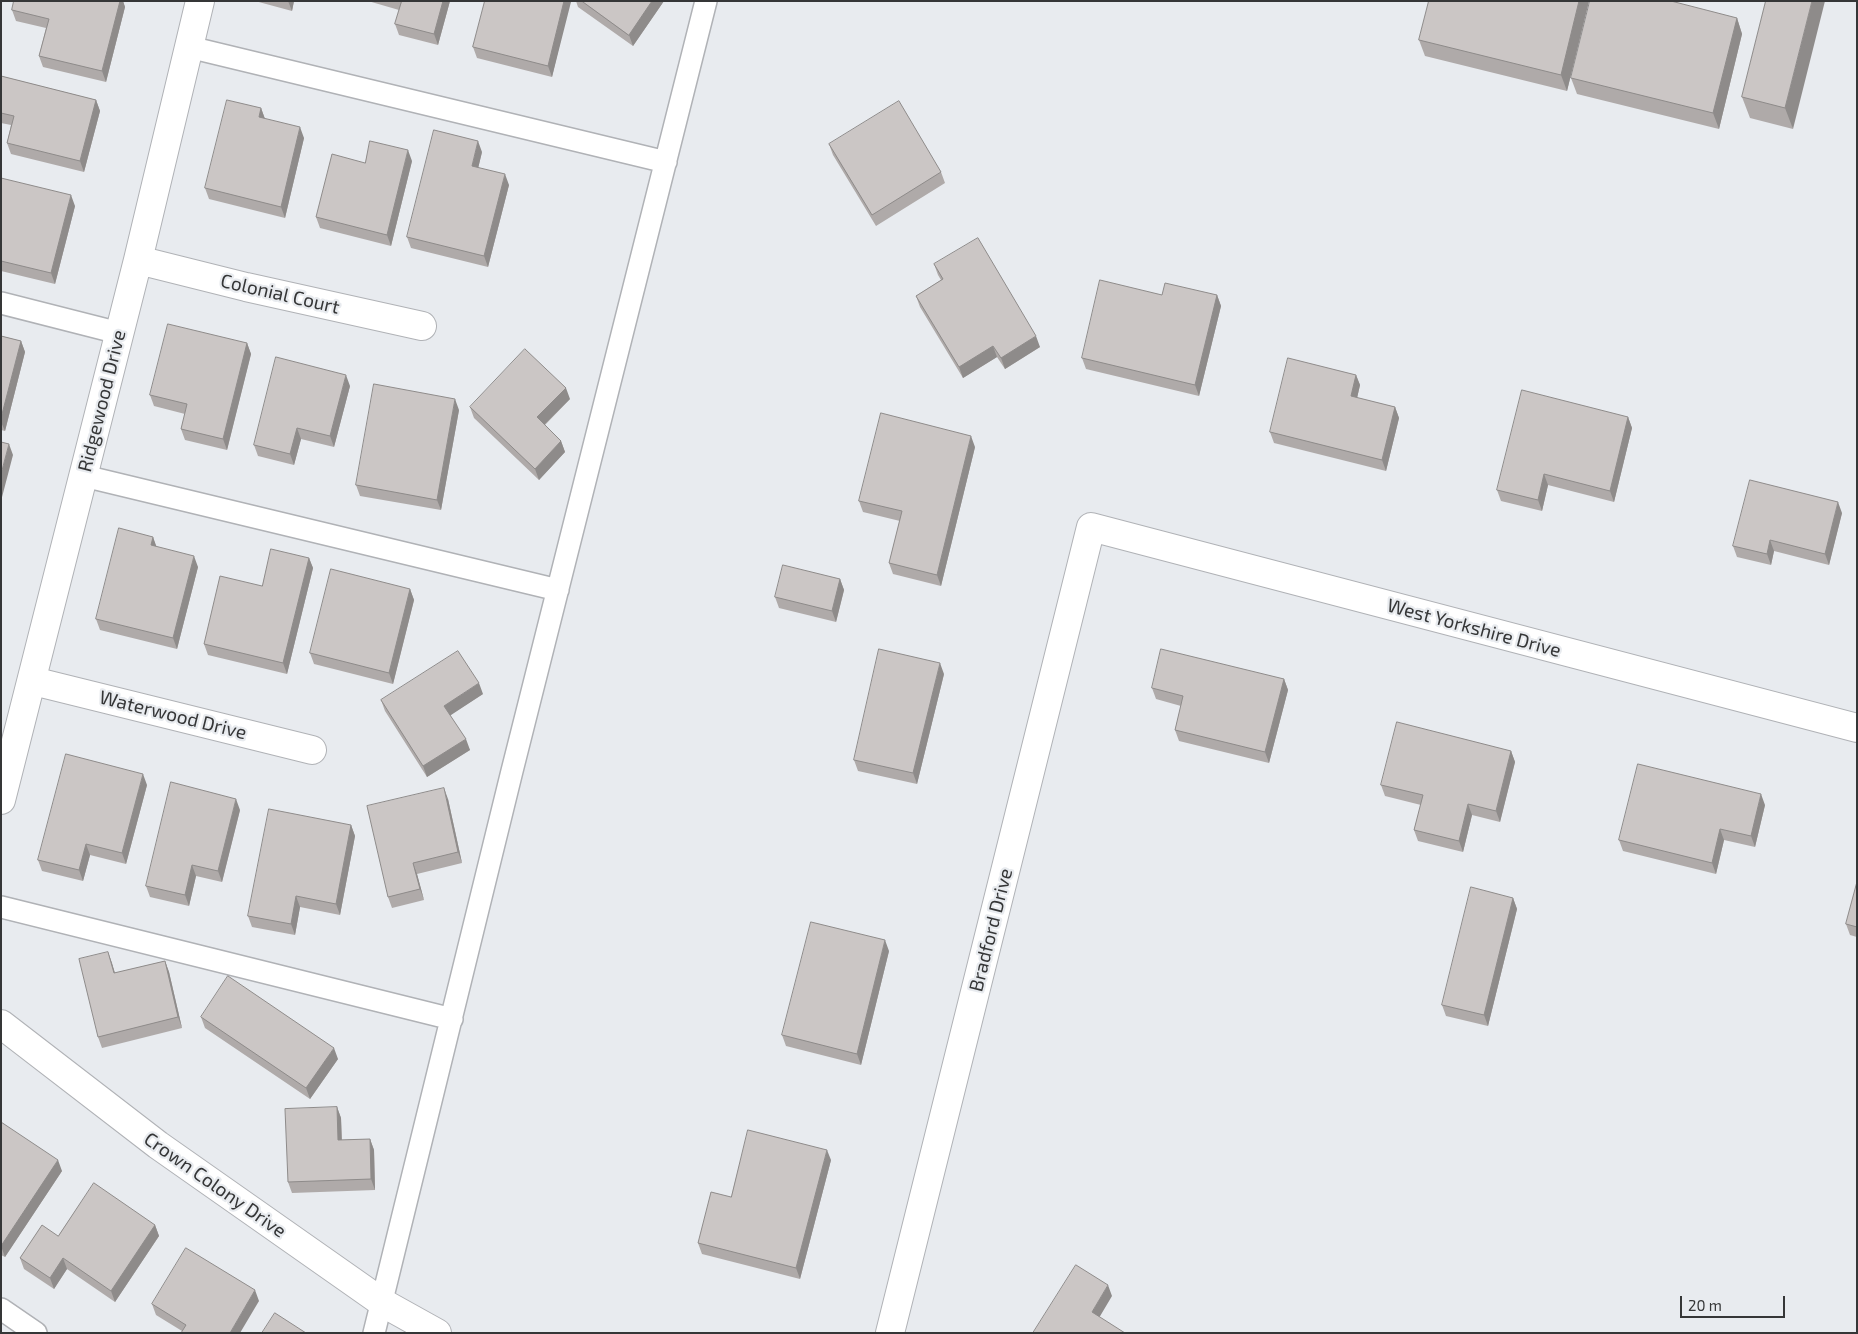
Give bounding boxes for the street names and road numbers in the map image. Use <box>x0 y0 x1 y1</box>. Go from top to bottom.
street label: Colonial Court <box>218 269 342 319</box>
street label: Ridgewood Drive <box>73 328 131 474</box>
street label: West Yorkshire Drive <box>1385 594 1563 662</box>
street label: Waterwood Drive <box>97 686 249 744</box>
street label: Bradford Drive <box>965 866 1017 994</box>
street label: Crown Colony Drive <box>140 1127 290 1243</box>

